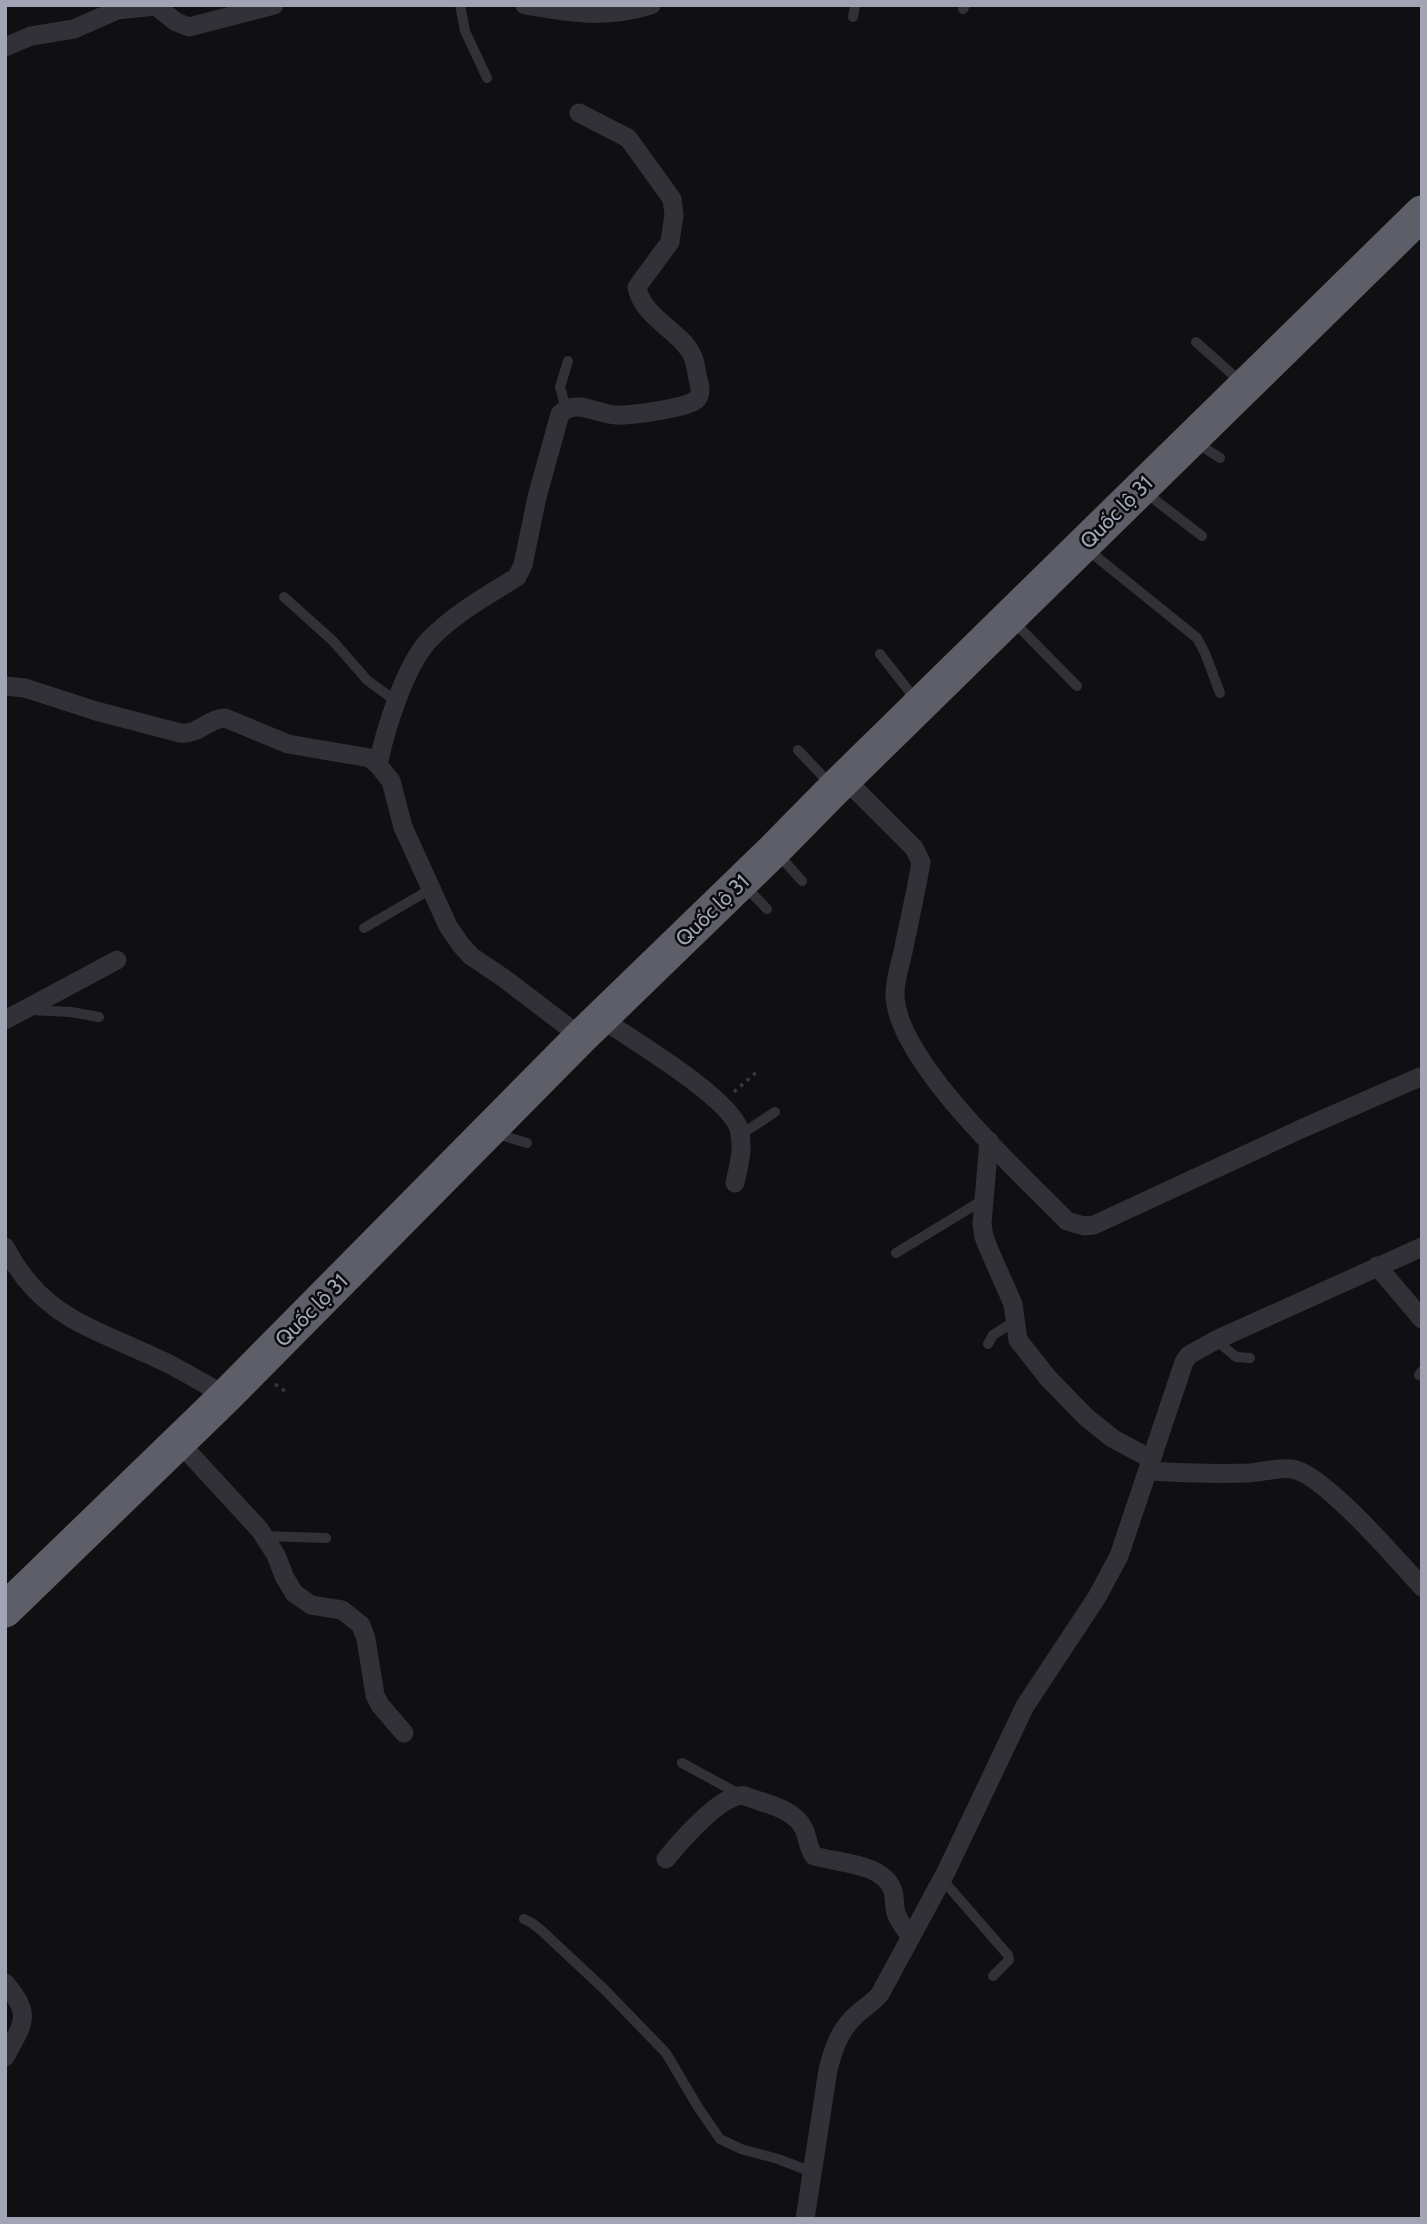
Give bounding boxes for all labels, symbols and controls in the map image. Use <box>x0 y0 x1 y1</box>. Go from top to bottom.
street label: Quốc lộ 31 <box>1075 471 1157 553</box>
street label: Quốc lộ 31 <box>670 869 754 951</box>
street label: Quốc lộ 31 <box>270 1269 352 1351</box>

